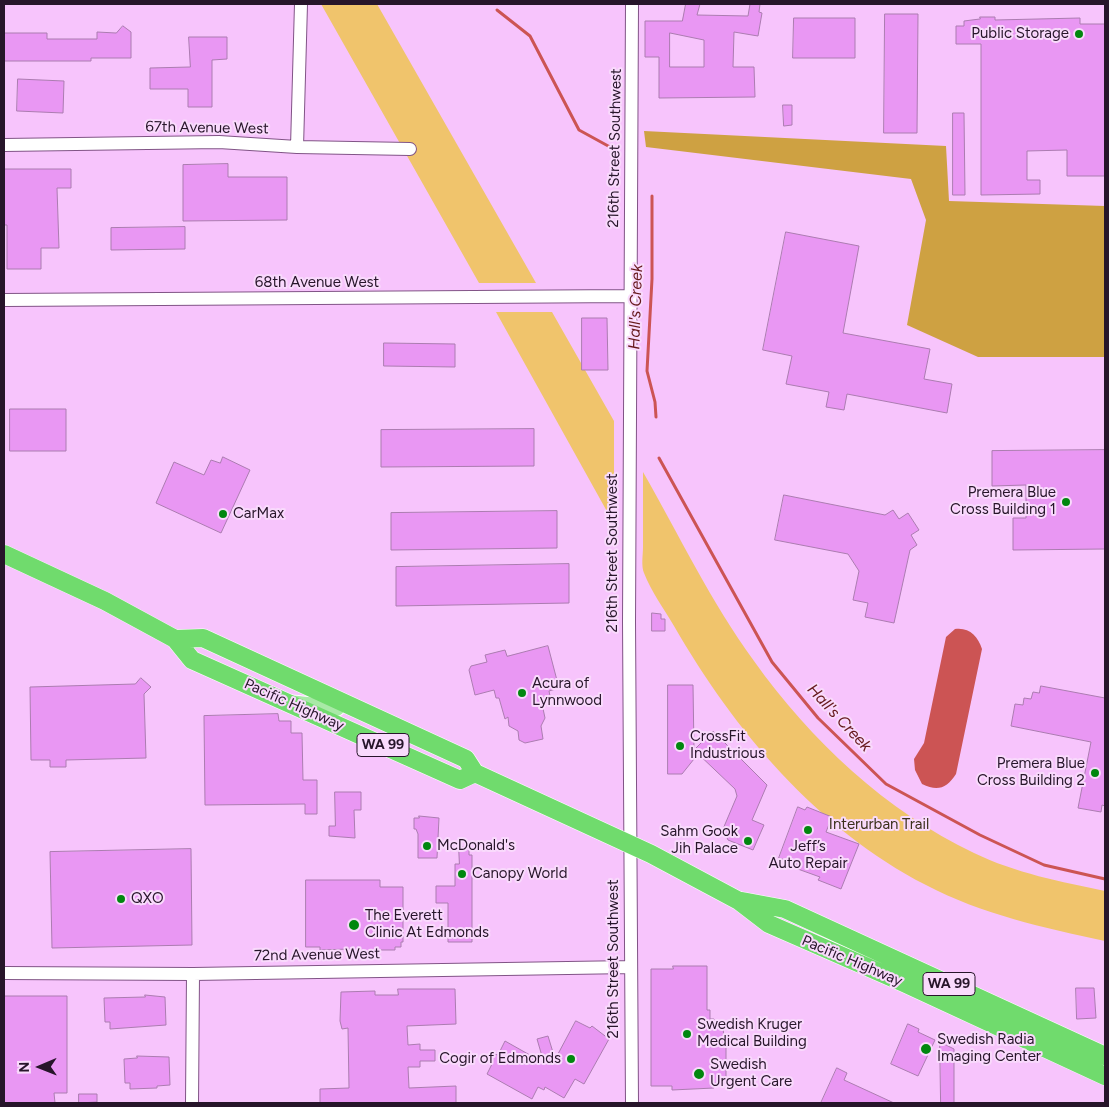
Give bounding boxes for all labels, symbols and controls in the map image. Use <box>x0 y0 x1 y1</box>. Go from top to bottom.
place label: Public Storage <box>971 25 1069 43</box>
marker: Public Storage <box>1073 28 1085 40</box>
street label: 216th Street Southwest <box>605 68 625 228</box>
street label: 67th Avenue West <box>145 118 269 138</box>
water label: Hall's Creek <box>625 264 647 350</box>
street label: 68th Avenue West <box>255 274 379 292</box>
street label: 216th Street Southwest <box>604 473 622 633</box>
place label: Premera Blue Cross Building 1 <box>950 484 1056 519</box>
marker: Premera Blue Cross Building 1 <box>1060 496 1072 508</box>
place label: CarMax <box>233 505 284 523</box>
marker: CarMax <box>217 508 229 520</box>
street label: Pacific Highway <box>241 675 347 735</box>
place label: Acura of Lynnwood <box>532 675 602 710</box>
water label: Hall's Creek <box>803 680 875 756</box>
marker: Acura of Lynnwood <box>516 687 528 699</box>
place label: CrossFit Industrious <box>690 728 765 763</box>
road number: WA 99 <box>357 734 409 756</box>
marker: CrossFit Industrious <box>674 740 686 752</box>
place label: Premera Blue Cross Building 2 <box>977 755 1085 790</box>
marker: Premera Blue Cross Building 2 <box>1089 767 1101 779</box>
park label: Interurban Trail <box>829 816 929 834</box>
place label: Sahm Gook Jih Palace <box>660 823 738 858</box>
marker: Jeff’s Auto Repair <box>802 824 814 836</box>
marker: Sahm Gook Jih Palace <box>742 835 754 847</box>
place label: McDonald's <box>437 837 515 855</box>
place label: Jeff’s Auto Repair <box>768 838 848 873</box>
marker: McDonald's <box>421 840 433 852</box>
place label: Canopy World <box>472 865 567 883</box>
marker: Canopy World <box>456 868 468 880</box>
street label: 216th Street Southwest <box>605 879 623 1039</box>
place label: QXO <box>131 890 164 908</box>
marker: QXO <box>115 893 127 905</box>
place label: The Everett Clinic At Edmonds <box>365 907 489 942</box>
marker: The Everett Clinic At Edmonds <box>347 918 361 932</box>
street label: Pacific Highway <box>799 932 905 990</box>
street label: 72nd Avenue West <box>254 945 380 965</box>
road number: WA 99 <box>923 972 975 996</box>
place label: Swedish Kruger Medical Building <box>697 1016 807 1051</box>
marker: Swedish Kruger Medical Building <box>681 1028 693 1040</box>
place label: Swedish Radia Imaging Center <box>937 1031 1041 1066</box>
north arrow <box>15 1042 65 1092</box>
marker: Swedish Radia Imaging Center <box>919 1042 933 1056</box>
place label: Cogir of Edmonds <box>439 1050 561 1068</box>
marker: Cogir of Edmonds <box>565 1053 577 1065</box>
place label: Swedish Urgent Care <box>710 1056 792 1091</box>
text: N <box>16 1062 33 1073</box>
marker: Swedish Urgent Care <box>692 1067 706 1081</box>

